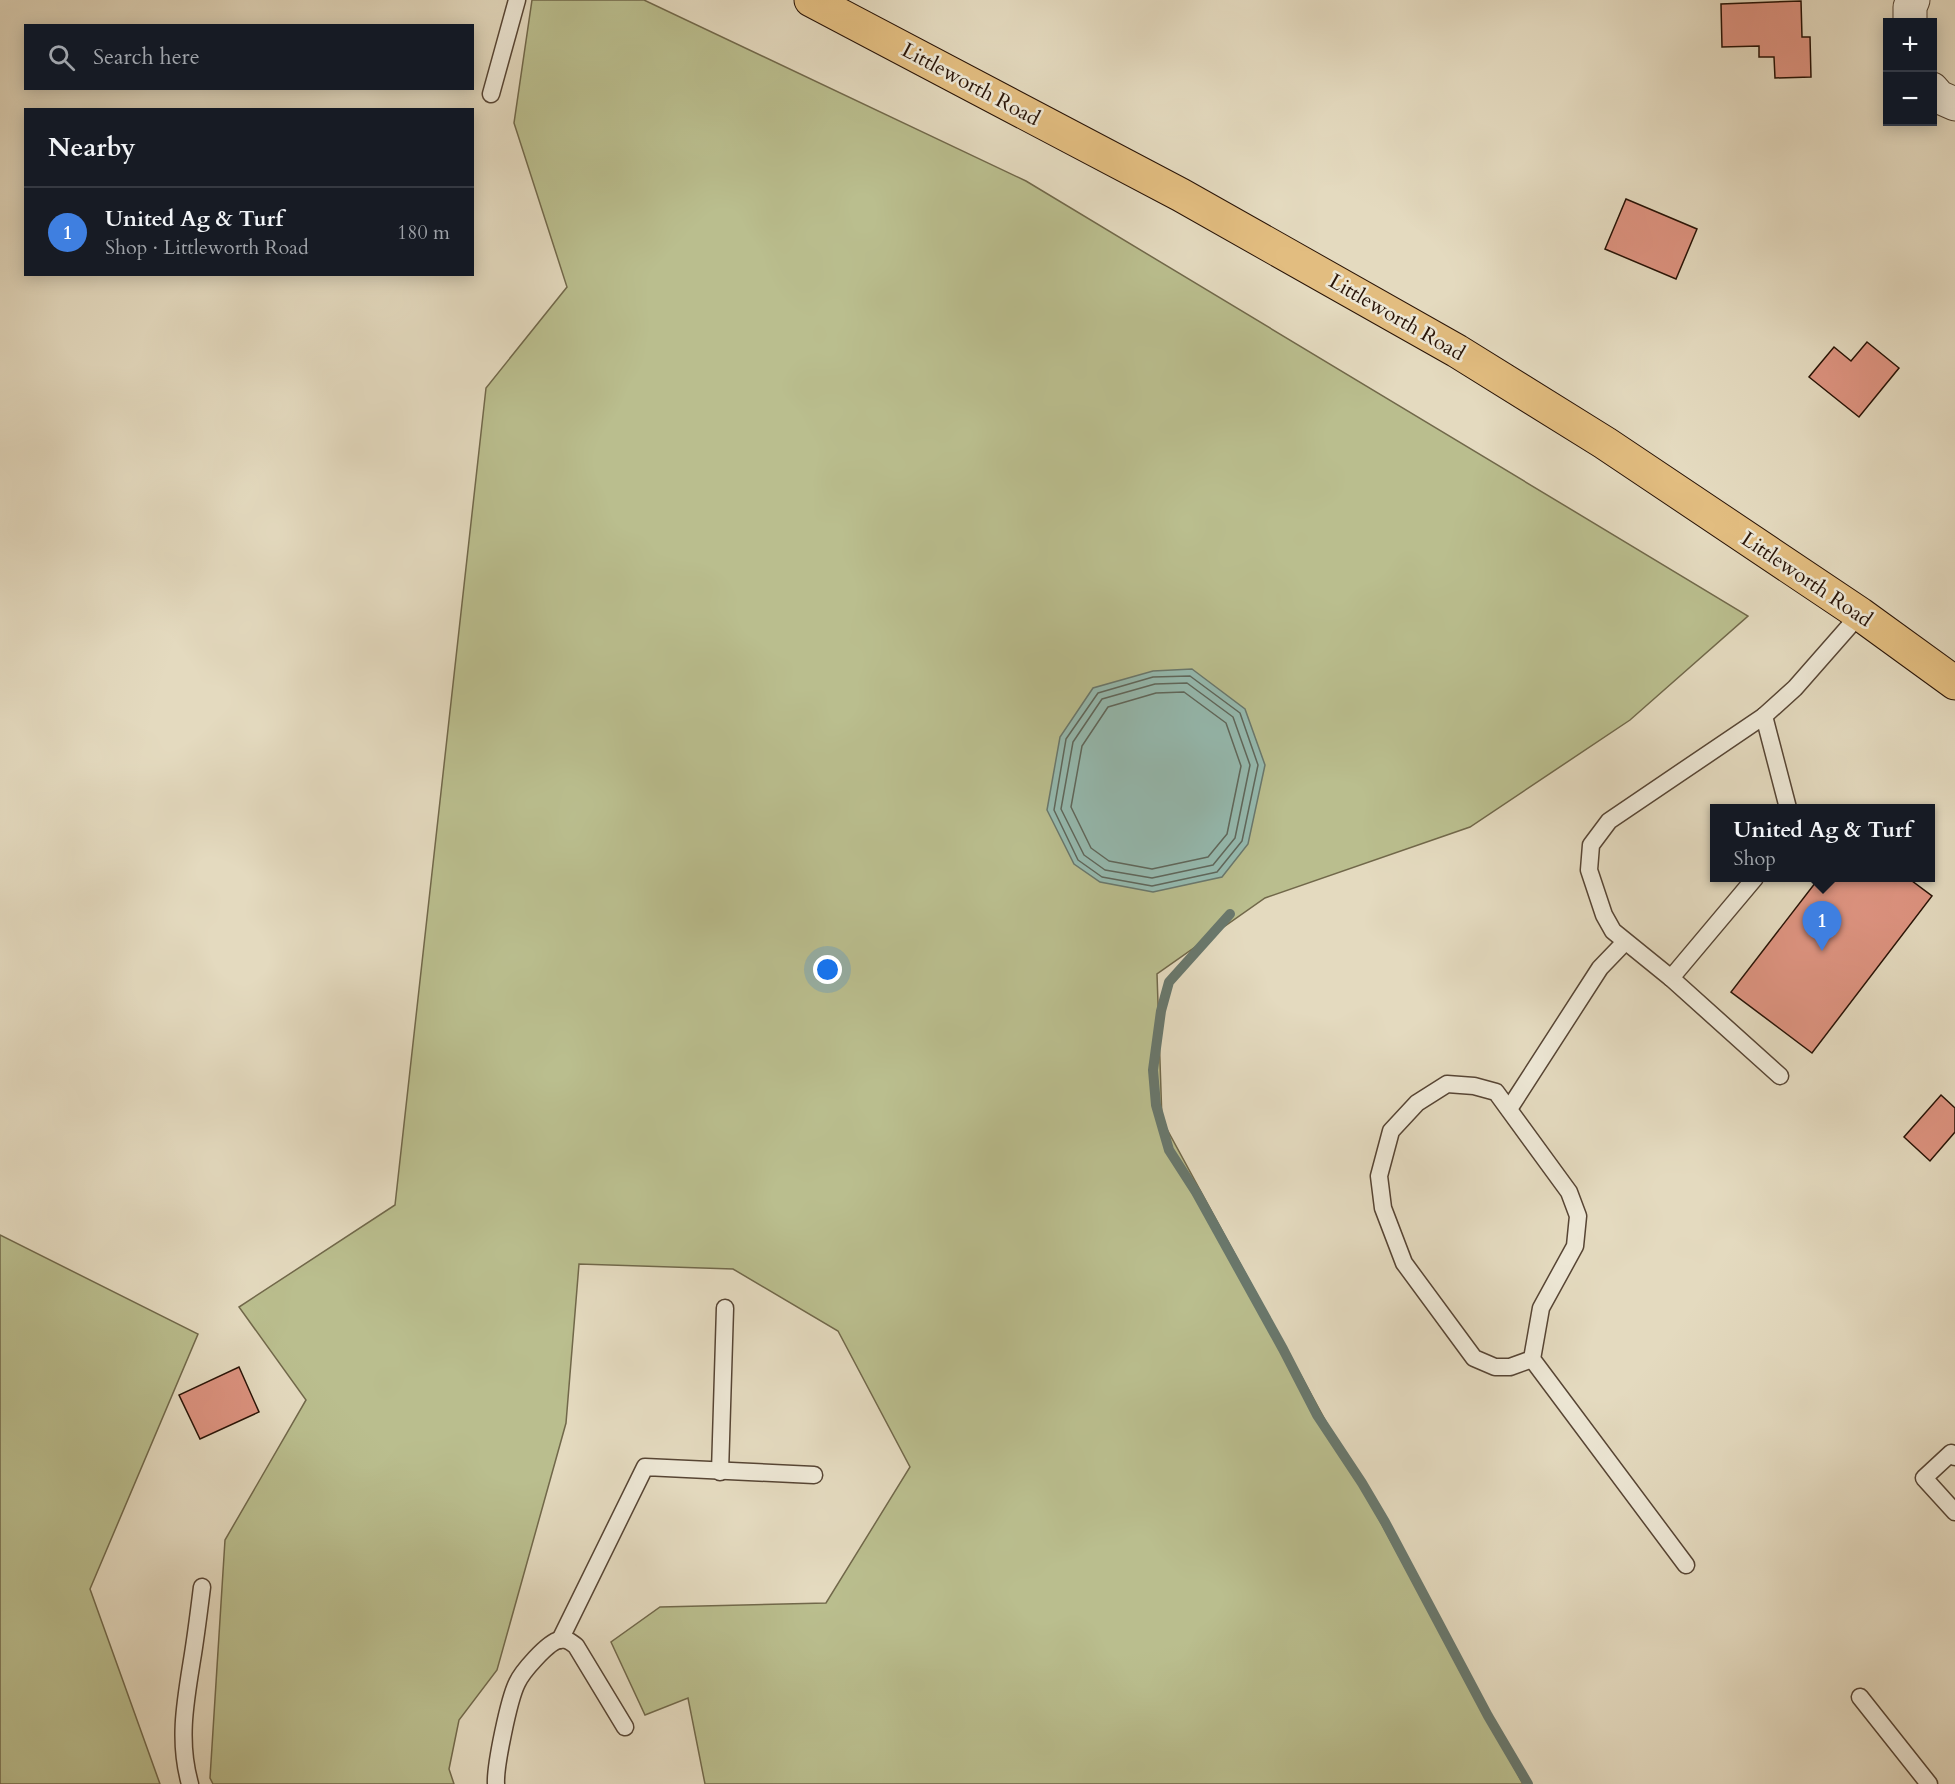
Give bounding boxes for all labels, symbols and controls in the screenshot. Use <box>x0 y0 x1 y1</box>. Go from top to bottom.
map controls <box>1883 18 1937 126</box>
button: + <box>1883 18 1937 72</box>
search box <box>24 24 474 90</box>
street label: Littleworth Road <box>897 36 1045 133</box>
icon: search <box>45 41 78 74</box>
text: Search here <box>93 42 200 72</box>
button: − <box>1883 72 1937 126</box>
text: Nearby <box>48 130 136 165</box>
text: United Ag & Turf <box>105 204 283 234</box>
text: 1 <box>62 219 73 246</box>
text: 180 m <box>397 219 450 246</box>
text: Shop · Littleworth Road <box>105 234 309 261</box>
street label: Littleworth Road <box>1323 267 1470 368</box>
street label: Littleworth Road <box>1735 525 1878 634</box>
popup <box>1710 804 1935 882</box>
text: United Ag & Turf <box>1734 815 1911 845</box>
text: Shop <box>1734 845 1776 872</box>
pin: 1 <box>1802 902 1842 951</box>
your location <box>813 955 842 984</box>

